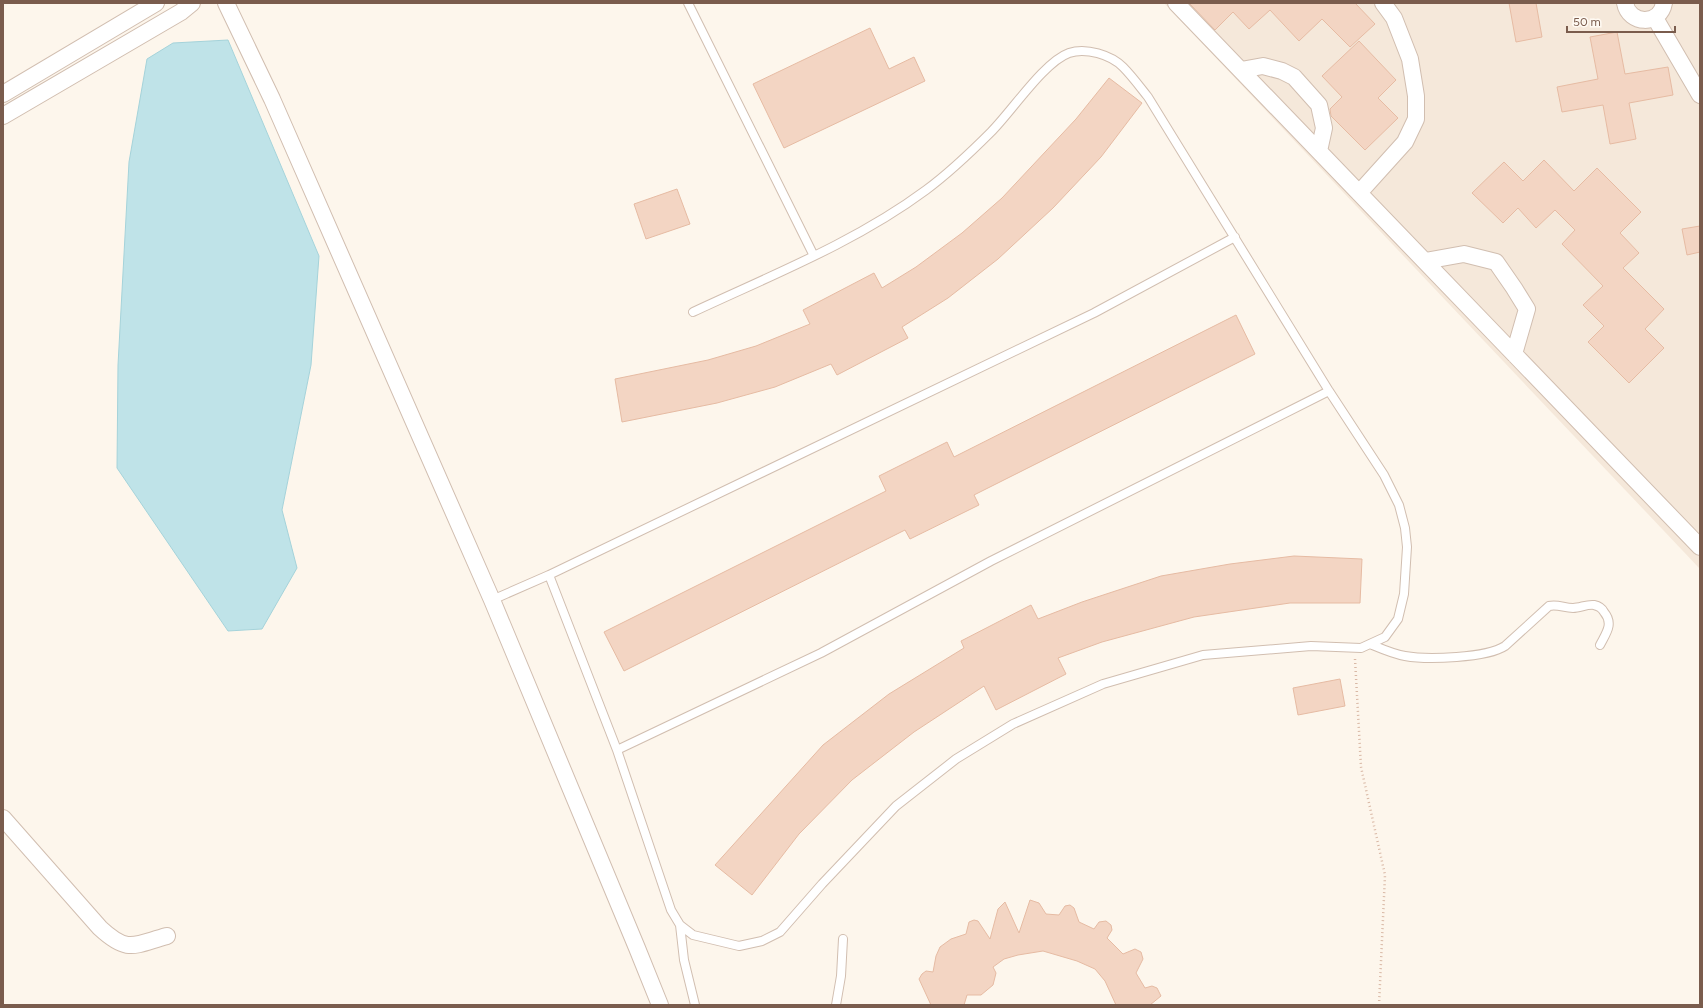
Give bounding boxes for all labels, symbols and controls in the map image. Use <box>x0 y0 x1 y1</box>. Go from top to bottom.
scale bar <box>1567 8 1675 34</box>
text: 50 m <box>1573 15 1601 29</box>

